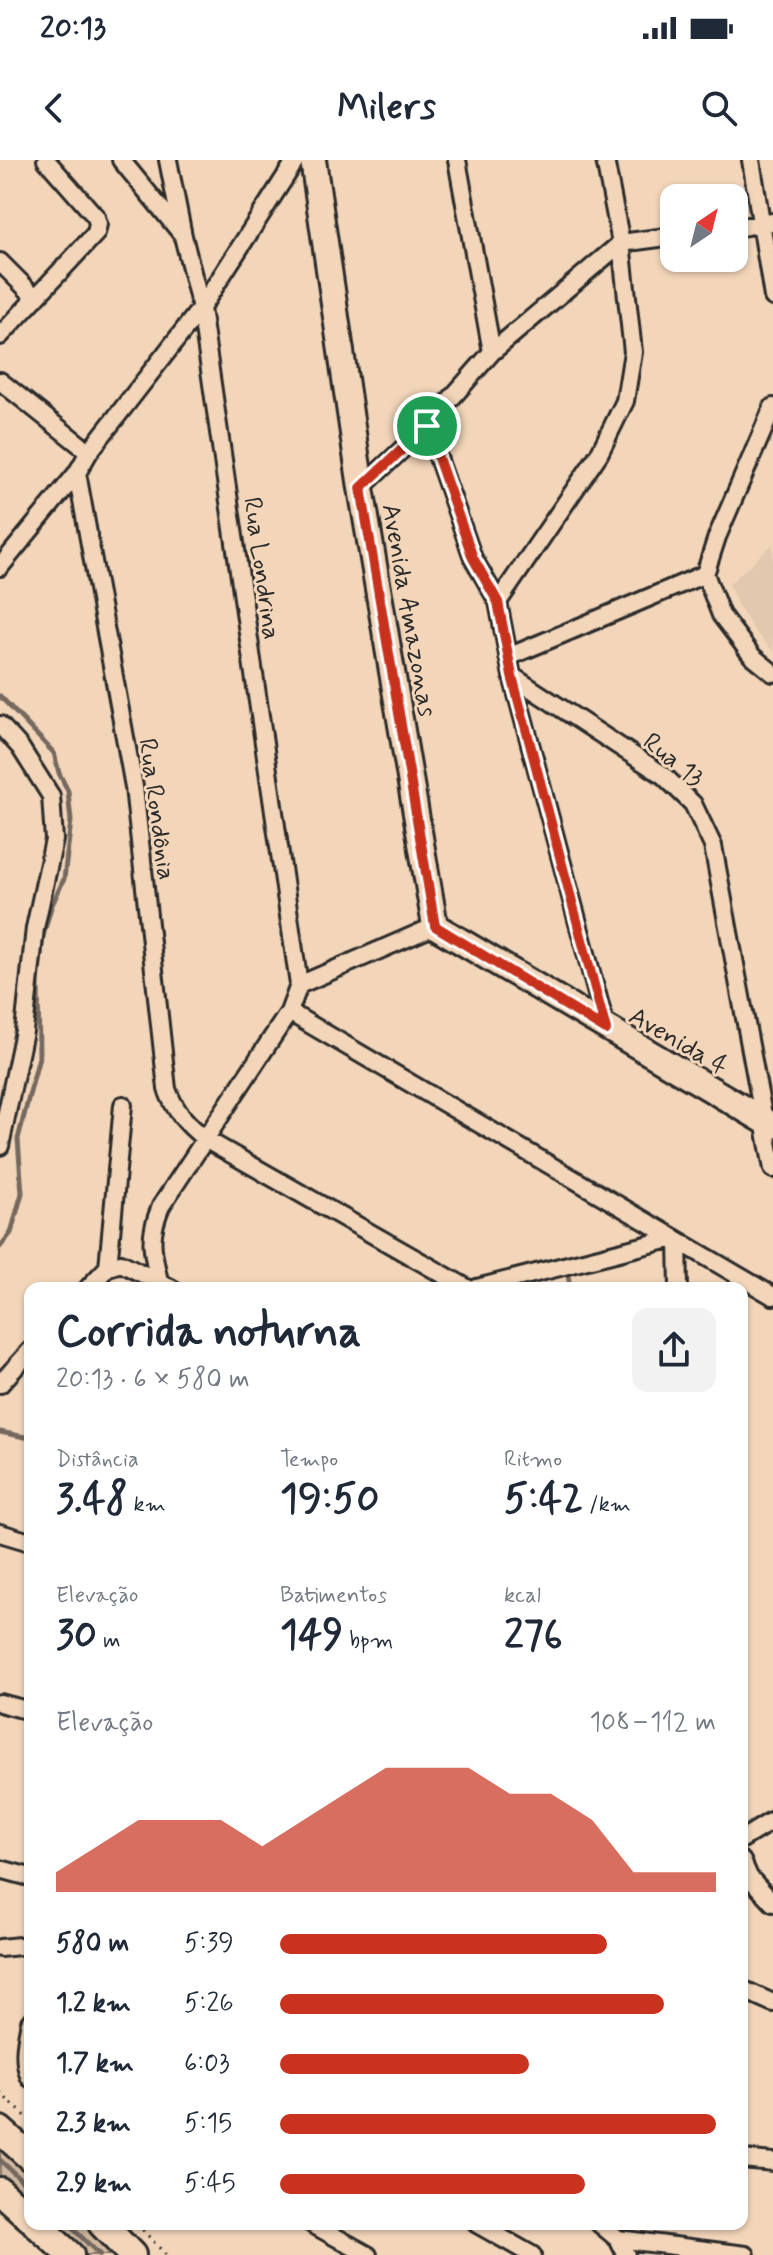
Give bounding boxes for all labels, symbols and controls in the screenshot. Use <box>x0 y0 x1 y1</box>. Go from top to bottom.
text: 20:13 <box>40 9 106 48</box>
text: Milers <box>337 85 436 132</box>
icon: back <box>32 86 76 130</box>
icon: search <box>697 86 741 130</box>
north arrow <box>660 184 748 272</box>
map controls <box>660 184 748 272</box>
pin <box>393 392 461 460</box>
icon: arrive <box>405 404 449 448</box>
street label: Rua Londrina <box>234 495 288 642</box>
street label: Avenida Amazonas <box>373 501 444 720</box>
street label: Rua 13 <box>635 726 710 796</box>
street label: Rua Rondônia <box>129 736 183 882</box>
street label: Avenida 4 <box>622 1000 734 1084</box>
text: Corrida noturna <box>56 1304 361 1362</box>
button: share <box>632 1308 716 1392</box>
text: 20:13 · 6 × 580 m <box>56 1363 250 1397</box>
text: Distância <box>56 1446 139 1474</box>
text: Tempo <box>280 1446 338 1474</box>
text: Ritmo <box>504 1446 562 1474</box>
text: 3.48 <box>56 1474 128 1526</box>
text: 19:50 <box>280 1474 379 1526</box>
text: 5:42 <box>504 1474 583 1526</box>
text: km <box>128 1491 166 1519</box>
text: /km <box>583 1491 631 1519</box>
text: Elevação <box>56 1582 138 1610</box>
text: Batimentos <box>280 1582 387 1610</box>
text: kcal <box>504 1582 541 1610</box>
text: 30 <box>56 1610 97 1662</box>
text: 149 <box>280 1610 343 1662</box>
text: 276 <box>504 1610 563 1662</box>
text: m <box>97 1627 120 1655</box>
text: bpm <box>343 1627 393 1655</box>
text: Elevação <box>56 1706 153 1740</box>
text: 108–112 m <box>589 1706 716 1740</box>
text: 580 m <box>56 1927 129 1961</box>
text: 5:39 <box>184 1927 234 1961</box>
text: 1.2 km <box>56 1987 131 2021</box>
text: 5:26 <box>184 1987 234 2021</box>
text: 1.7 km <box>56 2047 134 2081</box>
text: 6:03 <box>184 2047 230 2081</box>
text: 2.3 km <box>56 2107 131 2141</box>
text: 5:15 <box>184 2107 232 2141</box>
text: 2.9 km <box>56 2167 132 2201</box>
text: 5:45 <box>184 2167 236 2201</box>

